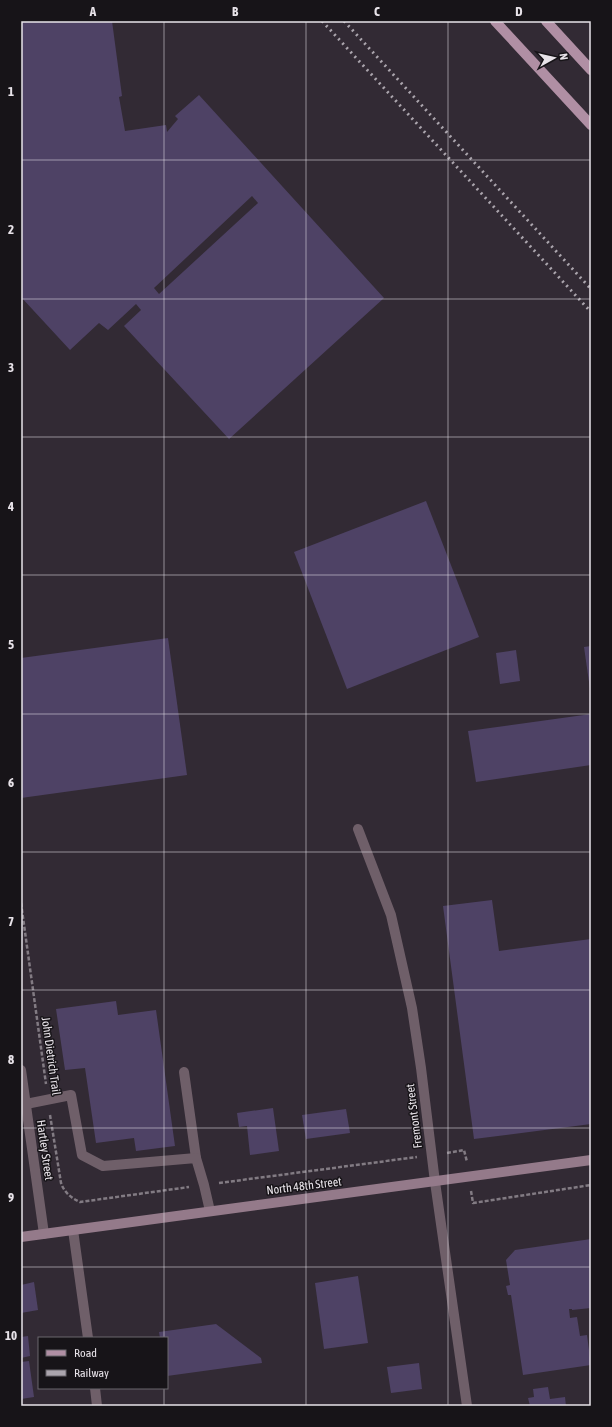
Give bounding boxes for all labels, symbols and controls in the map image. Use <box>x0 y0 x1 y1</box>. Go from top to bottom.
text: A <box>89 4 97 19</box>
text: B <box>232 4 239 19</box>
text: C <box>374 4 380 19</box>
text: D <box>515 4 523 19</box>
north arrow <box>534 38 574 78</box>
text: N <box>558 53 570 61</box>
text: 1 <box>8 84 14 99</box>
text: 2 <box>8 222 14 237</box>
text: 3 <box>8 360 14 375</box>
text: 4 <box>7 499 14 514</box>
text: 5 <box>8 637 14 652</box>
text: 6 <box>8 775 14 790</box>
text: 7 <box>8 914 14 929</box>
street label: John Dietrich Trail <box>39 1016 64 1097</box>
text: 8 <box>8 1052 14 1067</box>
street label: Fremont Street <box>403 1082 425 1149</box>
street label: Hartley Street <box>34 1119 56 1182</box>
street label: North 48th Street <box>266 1174 343 1198</box>
text: 9 <box>8 1190 14 1205</box>
text: 10 <box>5 1328 17 1343</box>
legend <box>38 1337 168 1389</box>
text: Road <box>74 1346 97 1360</box>
text: Railway <box>74 1366 109 1380</box>

